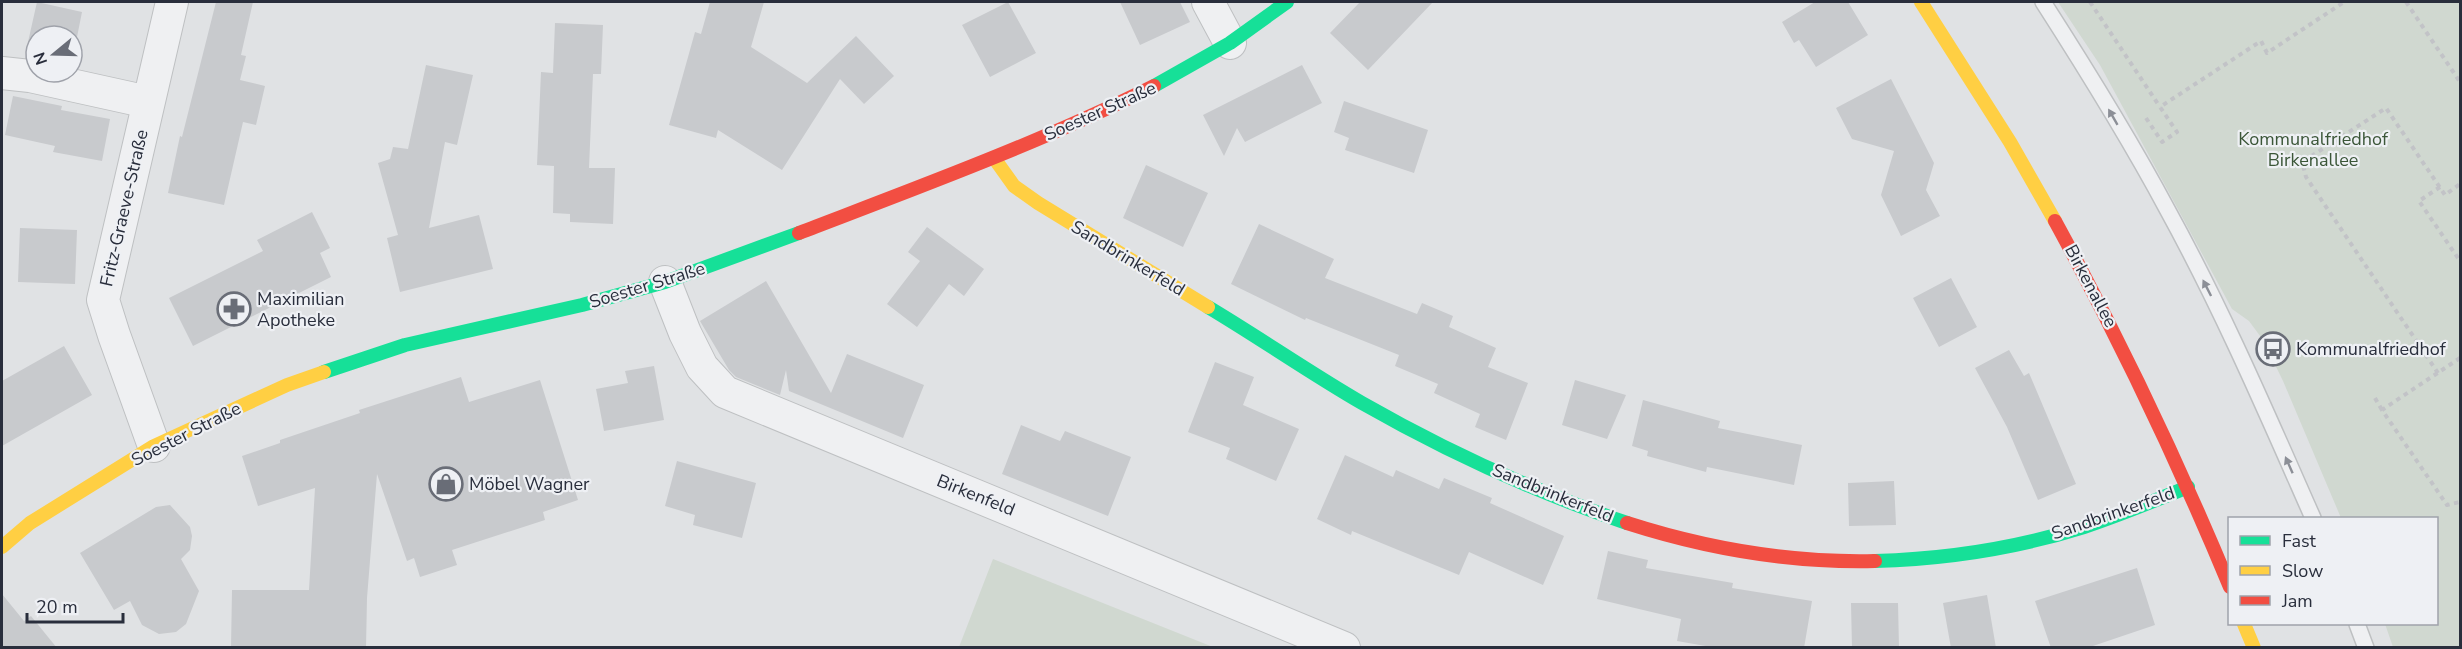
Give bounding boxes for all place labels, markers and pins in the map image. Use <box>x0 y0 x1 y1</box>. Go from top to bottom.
place label: Maximilian Apotheke <box>257 287 344 332</box>
pharmacy icon: Maximilian Apotheke <box>216 291 252 327</box>
bus stop icon: Kommunalfriedhof <box>2255 331 2291 367</box>
place label: Kommunalfriedhof <box>2296 337 2447 361</box>
shop icon: Möbel Wagner <box>428 466 464 502</box>
place label: Möbel Wagner <box>469 472 590 496</box>

